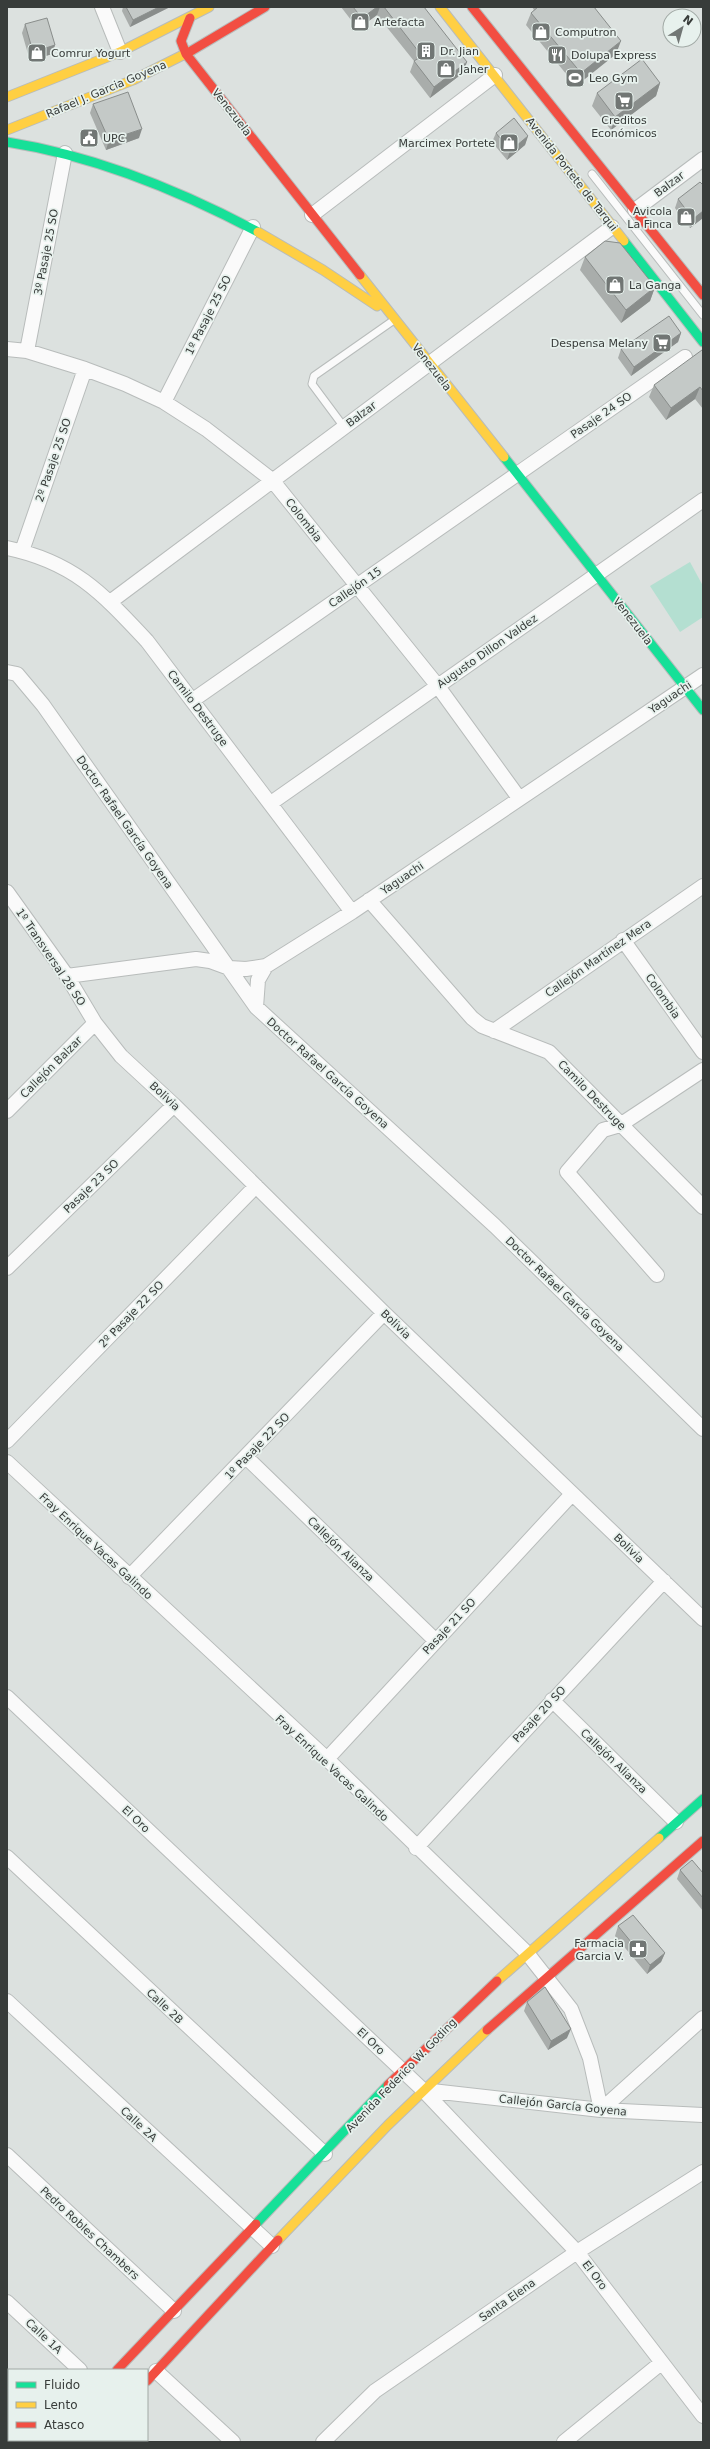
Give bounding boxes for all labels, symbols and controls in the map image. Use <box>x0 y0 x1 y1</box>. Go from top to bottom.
north arrow <box>662 8 702 48</box>
shop icon: Artefacta <box>349 11 371 33</box>
text: N <box>680 12 695 28</box>
place label: Artefacta <box>374 16 425 29</box>
shop icon: Computron <box>530 21 552 43</box>
place label: Computron <box>555 26 616 39</box>
building icon: Dr. Jian <box>415 40 437 62</box>
shop icon: Comrur Yogurt <box>26 42 48 64</box>
restaurant icon: Dolupa Express <box>546 44 568 66</box>
place label: Dr. Jian <box>440 45 479 58</box>
place label: Comrur Yogurt <box>51 47 131 60</box>
place label: Dolupa Express <box>571 49 657 62</box>
street label: Rafael J. Garcia Goyena <box>44 58 168 121</box>
shop icon: Jaher <box>435 58 457 80</box>
place label: Jaher <box>459 63 489 76</box>
sports icon: Leo Gym <box>564 67 586 89</box>
place label: Leo Gym <box>589 72 638 85</box>
street label: Venezuela <box>209 86 254 139</box>
supermarket icon: Creditos Económicos <box>613 90 635 112</box>
place label: Creditos Económicos <box>591 114 657 140</box>
street label: Avenida Portete de Tarqui <box>523 115 620 234</box>
public building icon: UPC <box>78 127 100 149</box>
place label: UPC <box>103 132 126 145</box>
shop icon: Marcimex Portete <box>498 132 520 154</box>
place label: Marcimex Portete <box>398 137 495 150</box>
street label: Balzar <box>652 169 687 200</box>
place label: Avicola La Finca <box>627 205 672 231</box>
shop icon: Avicola La Finca <box>675 206 697 228</box>
street label: 3º Pasaje 25 SO <box>32 208 61 296</box>
street label: 1º Pasaje 25 SO <box>183 273 234 357</box>
shop icon: La Ganga <box>604 274 626 296</box>
place label: La Ganga <box>629 279 681 292</box>
supermarket icon: Despensa Melany <box>651 332 673 354</box>
place label: Despensa Melany <box>551 337 648 350</box>
street label: Venezuela <box>409 341 454 394</box>
street label: Pasaje 24 SO <box>568 389 635 441</box>
street label: Balzar <box>344 399 379 430</box>
street label: 2º Pasaje 25 SO <box>33 416 74 504</box>
street label: Colombia <box>283 496 325 545</box>
street label: Callejón 15 <box>326 564 384 610</box>
street label: Venezuela <box>610 595 655 648</box>
street label: Augusto Dillon Valdez <box>435 612 540 691</box>
street label: Camilo Destruge <box>165 668 231 749</box>
street label: Yaguachi <box>646 678 694 717</box>
street label: Doctor Rafael García Goyena <box>74 753 176 891</box>
street label: Yaguachi <box>378 859 426 898</box>
street label: 1º Transversal 28 SO <box>13 906 88 1009</box>
street label: Callejón Martínez Mera <box>543 917 654 1000</box>
street label: Colombia <box>642 971 683 1021</box>
street label: Doctor Rafael García Goyena <box>264 1015 391 1132</box>
street label: Callejón Balzar <box>18 1033 85 1101</box>
street label: Camilo Destruge <box>555 1058 628 1133</box>
street label: Bolivia <box>147 1079 183 1114</box>
street label: Pasaje 23 SO <box>61 1157 122 1216</box>
street label: Doctor Rafael García Goyena <box>503 1234 627 1354</box>
street label: 2º Pasaje 22 SO <box>96 1278 167 1350</box>
street label: Bolivia <box>378 1307 413 1342</box>
street label: 1º Pasaje 22 SO <box>222 1410 293 1482</box>
street label: Fray Enrique Vacas Galindo <box>36 1490 155 1602</box>
street label: Callejón Alianza <box>305 1514 377 1584</box>
street label: Bolivia <box>611 1531 646 1566</box>
street label: Pasaje 21 SO <box>420 1595 479 1657</box>
street label: Pasaje 20 SO <box>510 1683 569 1745</box>
street label: Fray Enrique Vacas Galindo <box>272 1712 391 1824</box>
street label: Callejón Alianza <box>578 1726 650 1796</box>
street label: El Oro <box>119 1803 152 1836</box>
place label: Farmacia Garcia V. <box>574 1937 624 1963</box>
pharmacy icon: Farmacia Garcia V. <box>627 1938 649 1960</box>
street label: Calle 2B <box>144 1986 186 2027</box>
street label: Avenida Federico W. Goding <box>343 2016 459 2135</box>
street label: El Oro <box>354 2025 387 2058</box>
street label: Callejón García Goyena <box>498 2092 628 2119</box>
street label: Calle 2A <box>118 2104 160 2145</box>
street label: Pedro Robles Chambers <box>37 2184 142 2283</box>
street label: El Oro <box>579 2258 610 2293</box>
street label: Santa Elena <box>477 2276 538 2325</box>
street label: Calle 1A <box>23 2316 65 2357</box>
legend <box>8 2369 148 2441</box>
text: Fluido <box>44 2378 80 2392</box>
text: Lento <box>44 2398 78 2412</box>
text: Atasco <box>44 2418 84 2432</box>

